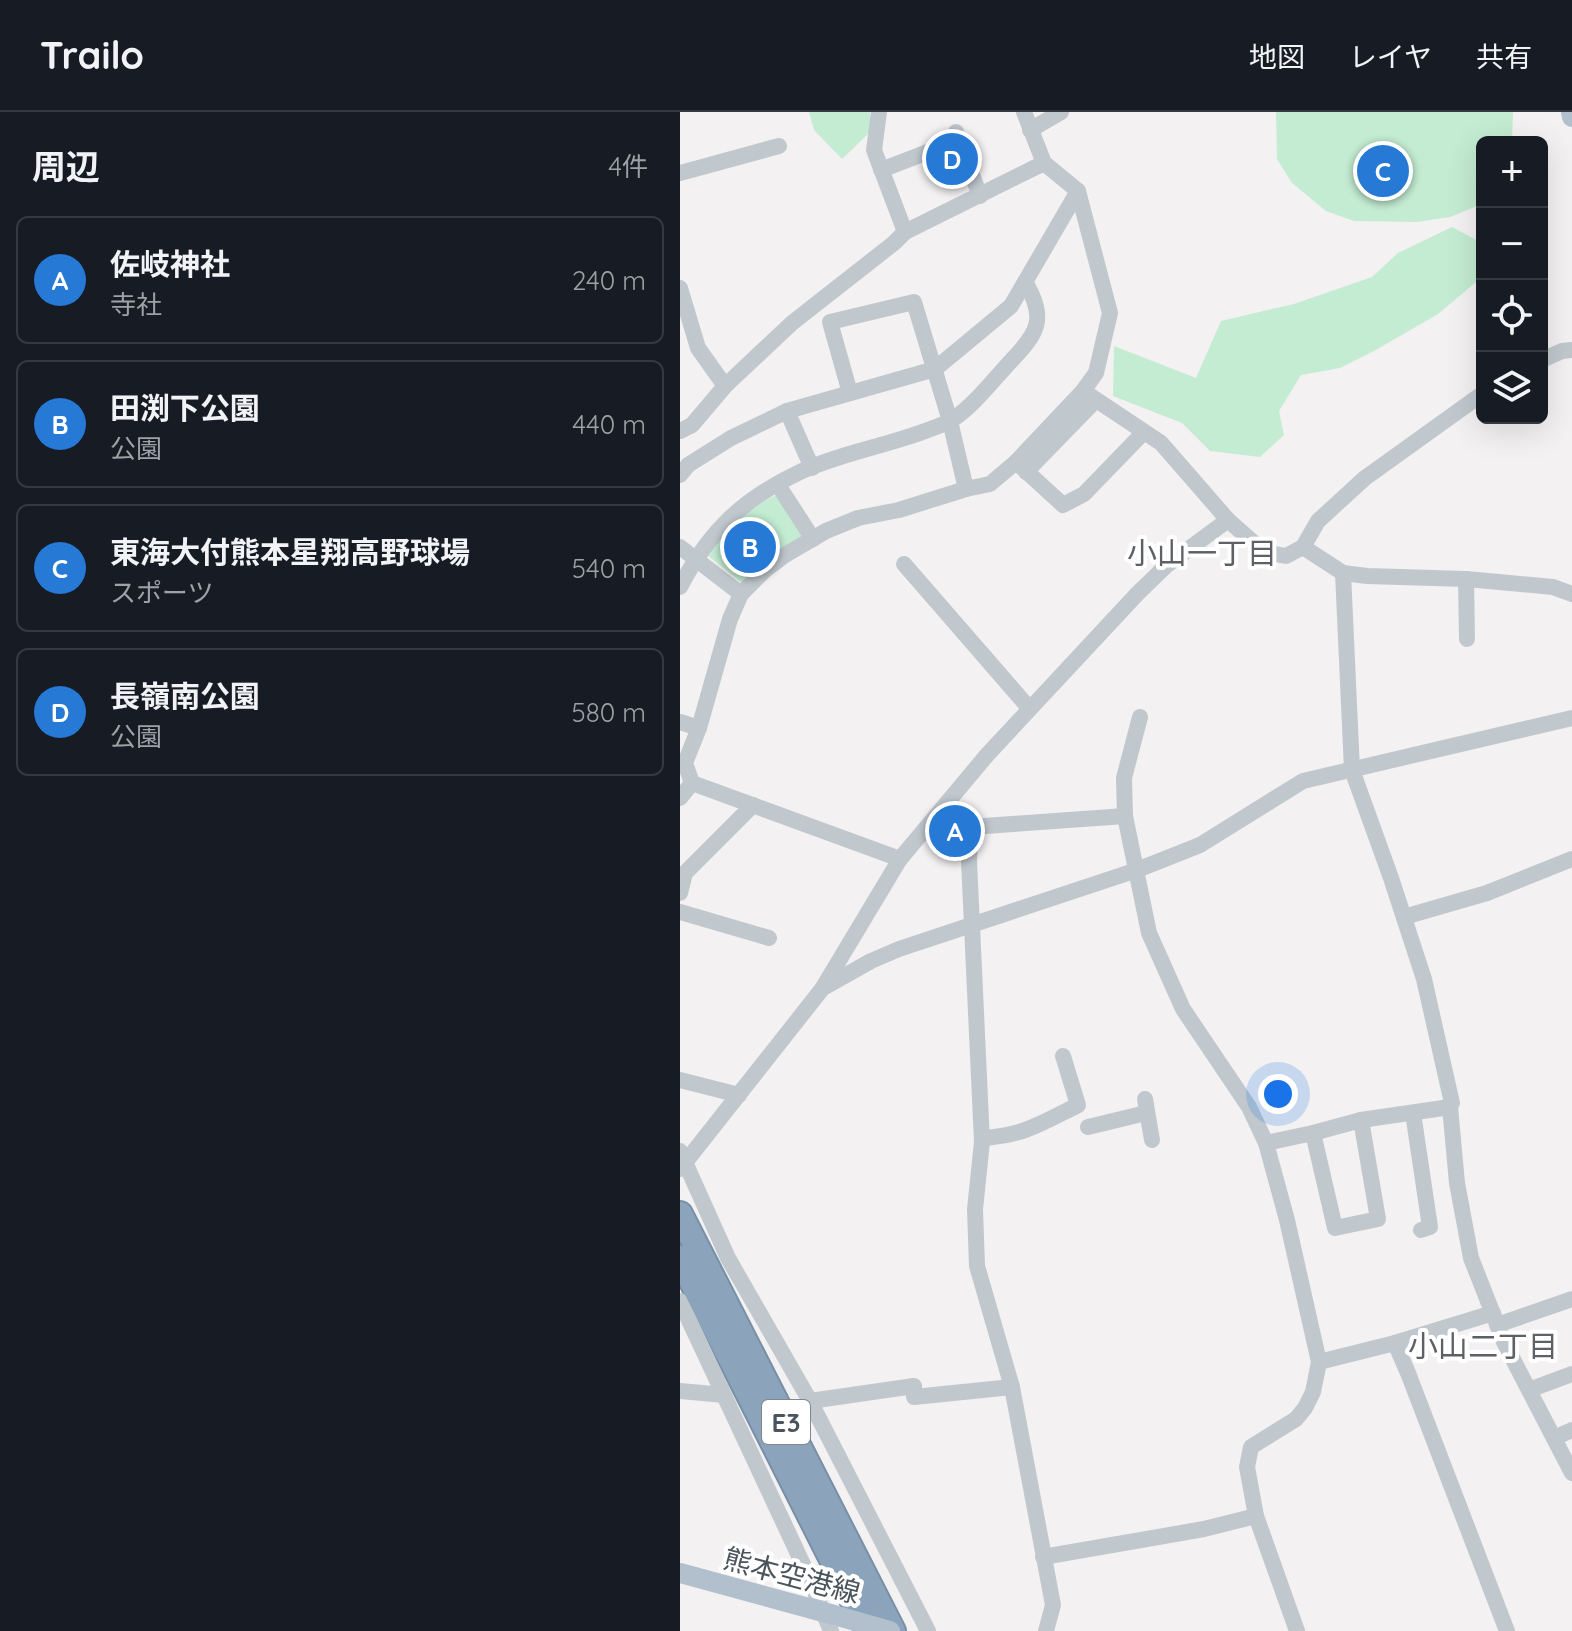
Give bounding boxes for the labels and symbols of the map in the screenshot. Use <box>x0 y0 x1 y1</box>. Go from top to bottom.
pin: D <box>926 129 978 189</box>
pin: C <box>1357 141 1409 201</box>
pin: B <box>724 517 776 577</box>
district label: 小山一丁目 <box>1127 534 1277 572</box>
pin: A <box>929 801 981 861</box>
your location <box>1258 1074 1298 1114</box>
district label: 小山二丁目 <box>1408 1327 1558 1365</box>
road number: E3 <box>762 1400 810 1444</box>
street label: 熊本空港線 <box>720 1540 864 1610</box>

